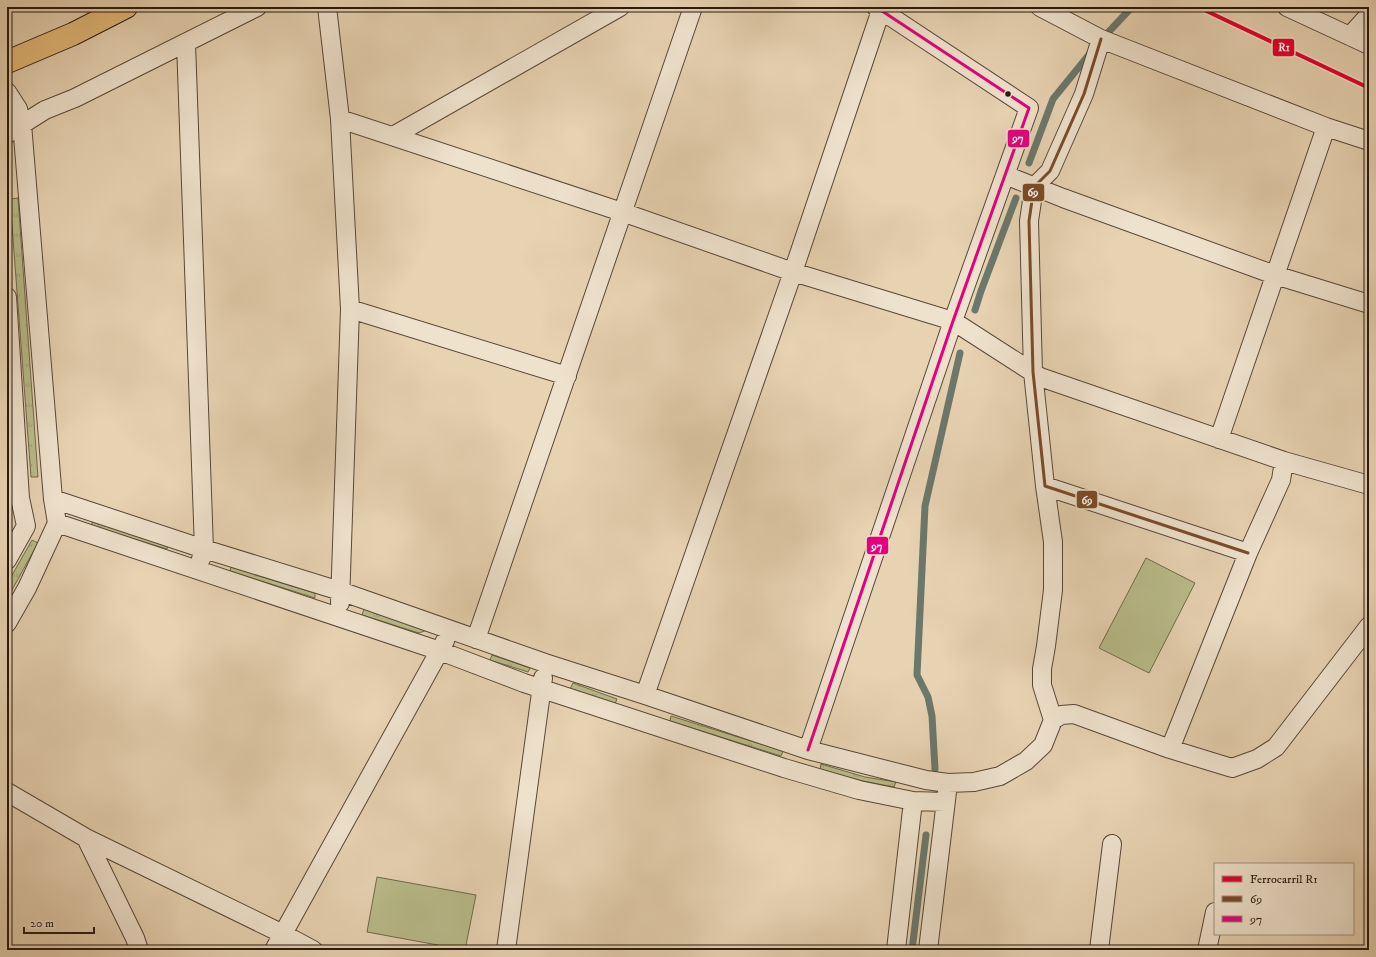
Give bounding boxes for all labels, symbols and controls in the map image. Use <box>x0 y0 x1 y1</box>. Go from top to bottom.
line badge: R1 <box>1272 38 1295 57</box>
text: R1 <box>1278 41 1290 55</box>
unlabelled marker <box>1003 89 1013 99</box>
line badge: 97 <box>1007 129 1030 148</box>
text: 97 <box>1011 132 1024 146</box>
line badge: 69 <box>1022 183 1045 202</box>
text: 69 <box>1027 186 1039 200</box>
line badge: 69 <box>1076 490 1098 509</box>
text: 69 <box>1081 494 1093 508</box>
line badge: 97 <box>866 536 889 555</box>
text: 97 <box>870 540 883 554</box>
legend <box>1214 863 1354 935</box>
text: Ferrocarril R1 <box>1250 872 1318 887</box>
text: 69 <box>1250 892 1262 907</box>
scale bar <box>24 909 94 935</box>
text: 97 <box>1249 912 1262 927</box>
text: 20 m <box>30 916 54 931</box>

